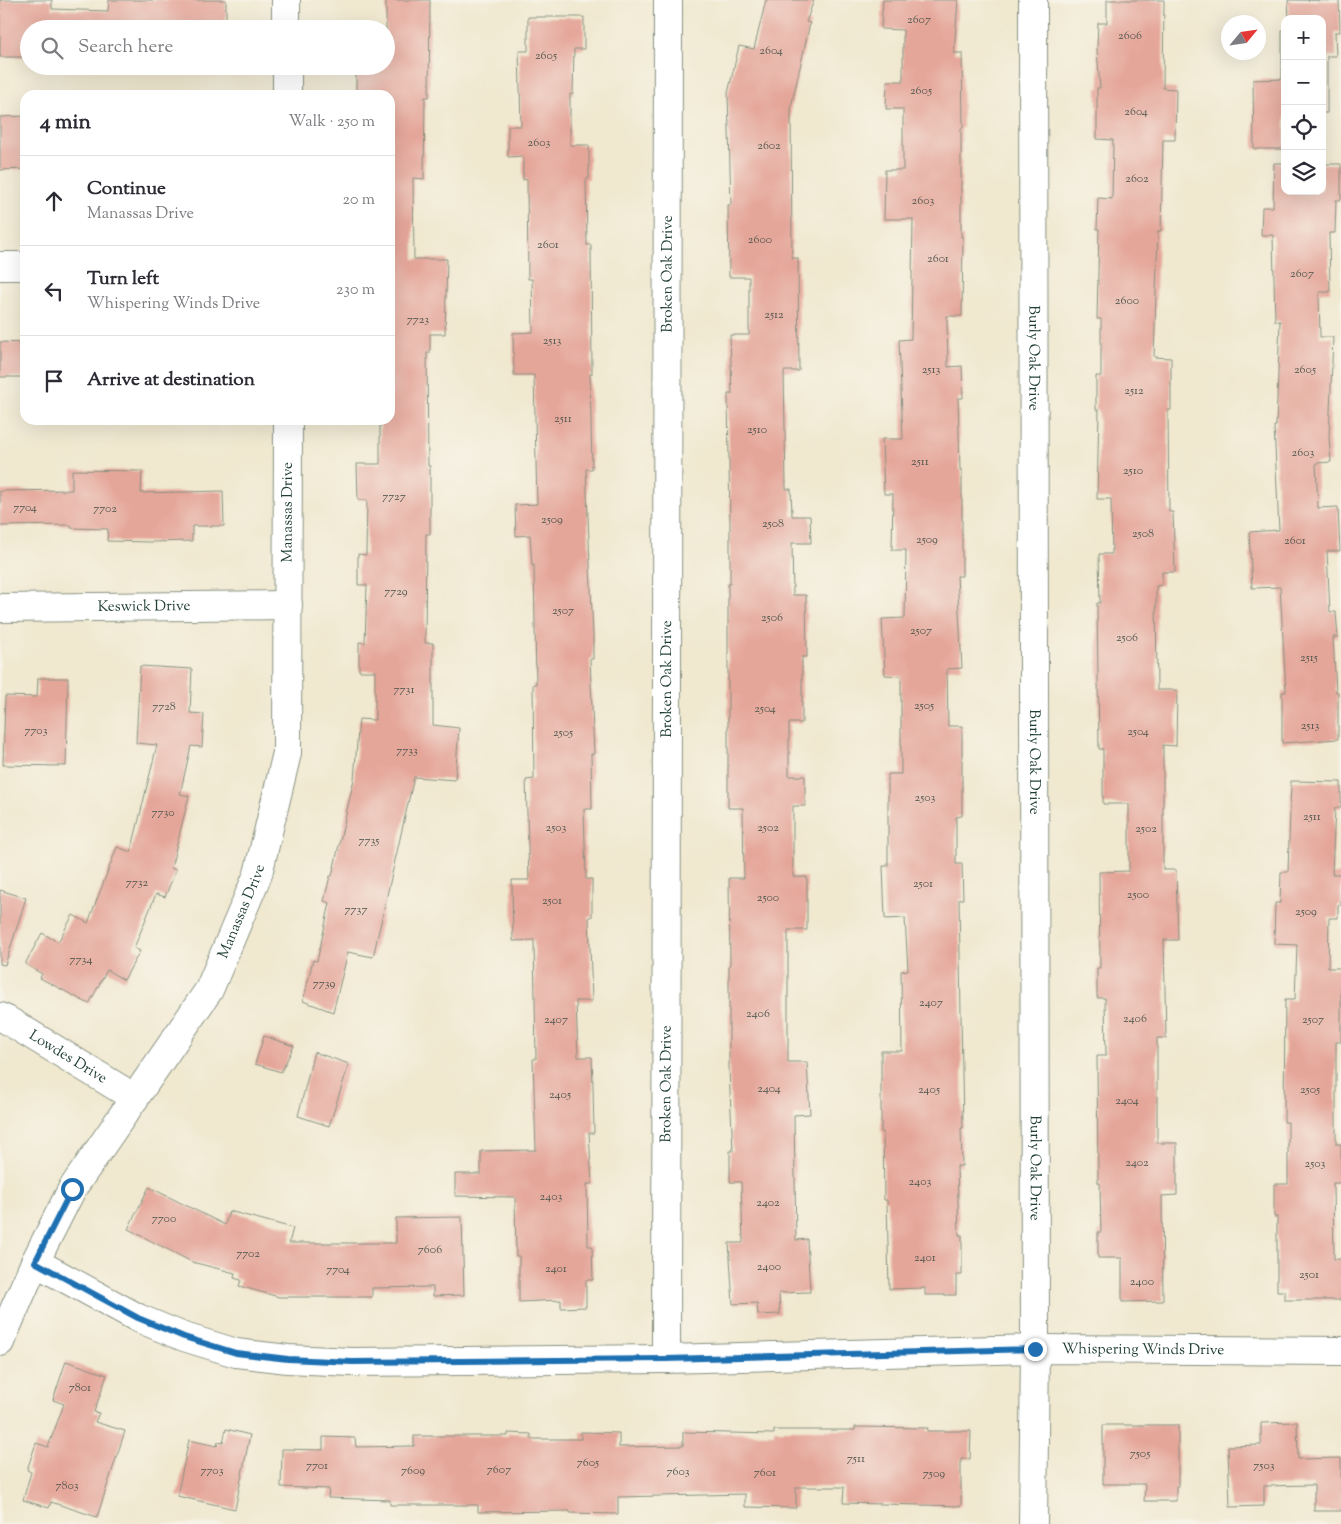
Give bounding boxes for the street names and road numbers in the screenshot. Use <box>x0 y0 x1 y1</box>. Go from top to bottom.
street label: Broken Oak Drive <box>657 215 678 333</box>
street label: Burly Oak Drive <box>1023 305 1044 411</box>
street label: Manassas Drive <box>277 462 298 562</box>
street label: Keswick Drive <box>97 596 190 617</box>
street label: Broken Oak Drive <box>656 620 678 738</box>
street label: Burly Oak Drive <box>1024 709 1045 815</box>
street label: Manassas Drive <box>213 862 270 962</box>
street label: Lowdes Drive <box>25 1025 111 1089</box>
street label: Broken Oak Drive <box>656 1025 677 1143</box>
street label: Burly Oak Drive <box>1024 1115 1045 1221</box>
street label: Whispering Winds Drive <box>1062 1339 1224 1361</box>

